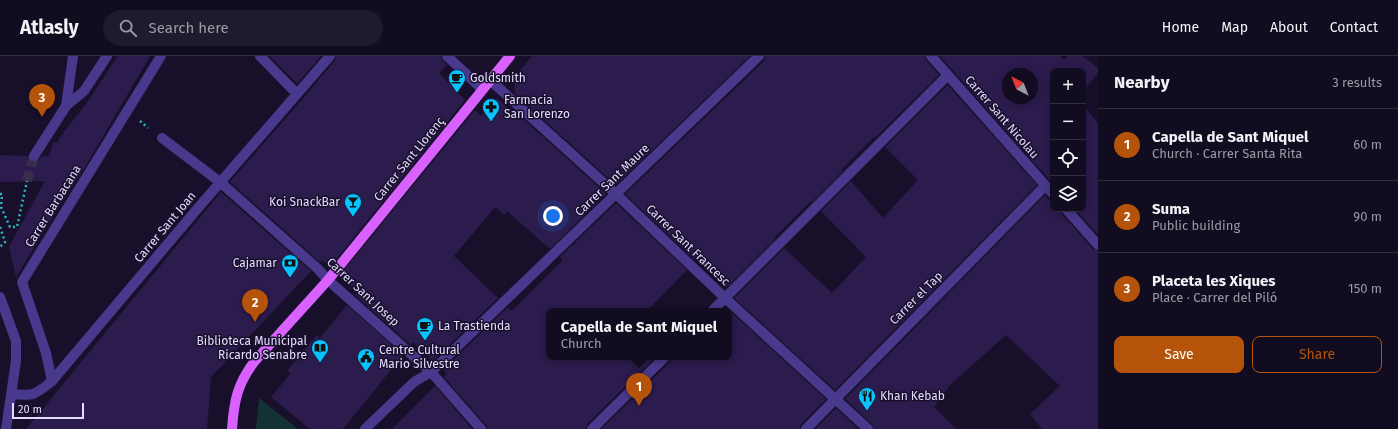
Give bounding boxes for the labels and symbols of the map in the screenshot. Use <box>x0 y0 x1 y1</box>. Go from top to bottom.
cafe icon: Goldsmith <box>447 68 467 93</box>
north arrow <box>1002 68 1038 104</box>
place label: Goldsmith <box>470 71 526 85</box>
street label: Carrer Sant Nicolau <box>962 73 1042 161</box>
pin: 3 <box>29 84 55 117</box>
place label: Farmacia San Lorenzo <box>504 93 570 121</box>
pharmacy icon: Farmacia San Lorenzo <box>481 97 501 122</box>
street label: Carrer Sant Llorenç <box>371 114 447 204</box>
street label: Carrer Sant Maure <box>572 141 652 219</box>
street label: Carrer Barbacana <box>22 162 84 250</box>
street label: Carrer Sant Joan <box>131 189 199 265</box>
bar icon: Koi SnackBar <box>343 192 363 217</box>
place label: Koi SnackBar <box>269 195 340 209</box>
street label: Carrer Sant Francesc <box>643 202 733 289</box>
your location <box>543 206 563 226</box>
bank icon: Cajamar <box>280 253 300 278</box>
street label: Carrer Sant Josep <box>324 255 402 329</box>
place label: Cajamar <box>233 256 277 270</box>
street label: Carrer el Tap <box>887 269 945 327</box>
pin: 2 <box>242 289 268 322</box>
cafe icon: La Trastienda <box>415 316 435 341</box>
place label: La Trastienda <box>438 319 511 333</box>
place label: Biblioteca Municipal Ricardo Senabre <box>196 334 307 362</box>
library icon: Biblioteca Municipal Ricardo Senabre <box>310 338 330 363</box>
place label: Centre Cultural Mario Silvestre <box>379 343 460 371</box>
public building icon: Centre Cultural Mario Silvestre <box>356 347 376 372</box>
pin: 1 <box>626 373 652 406</box>
restaurant icon: Khan Kebab <box>857 386 877 411</box>
place label: Khan Kebab <box>880 389 945 403</box>
scale bar <box>12 401 84 420</box>

